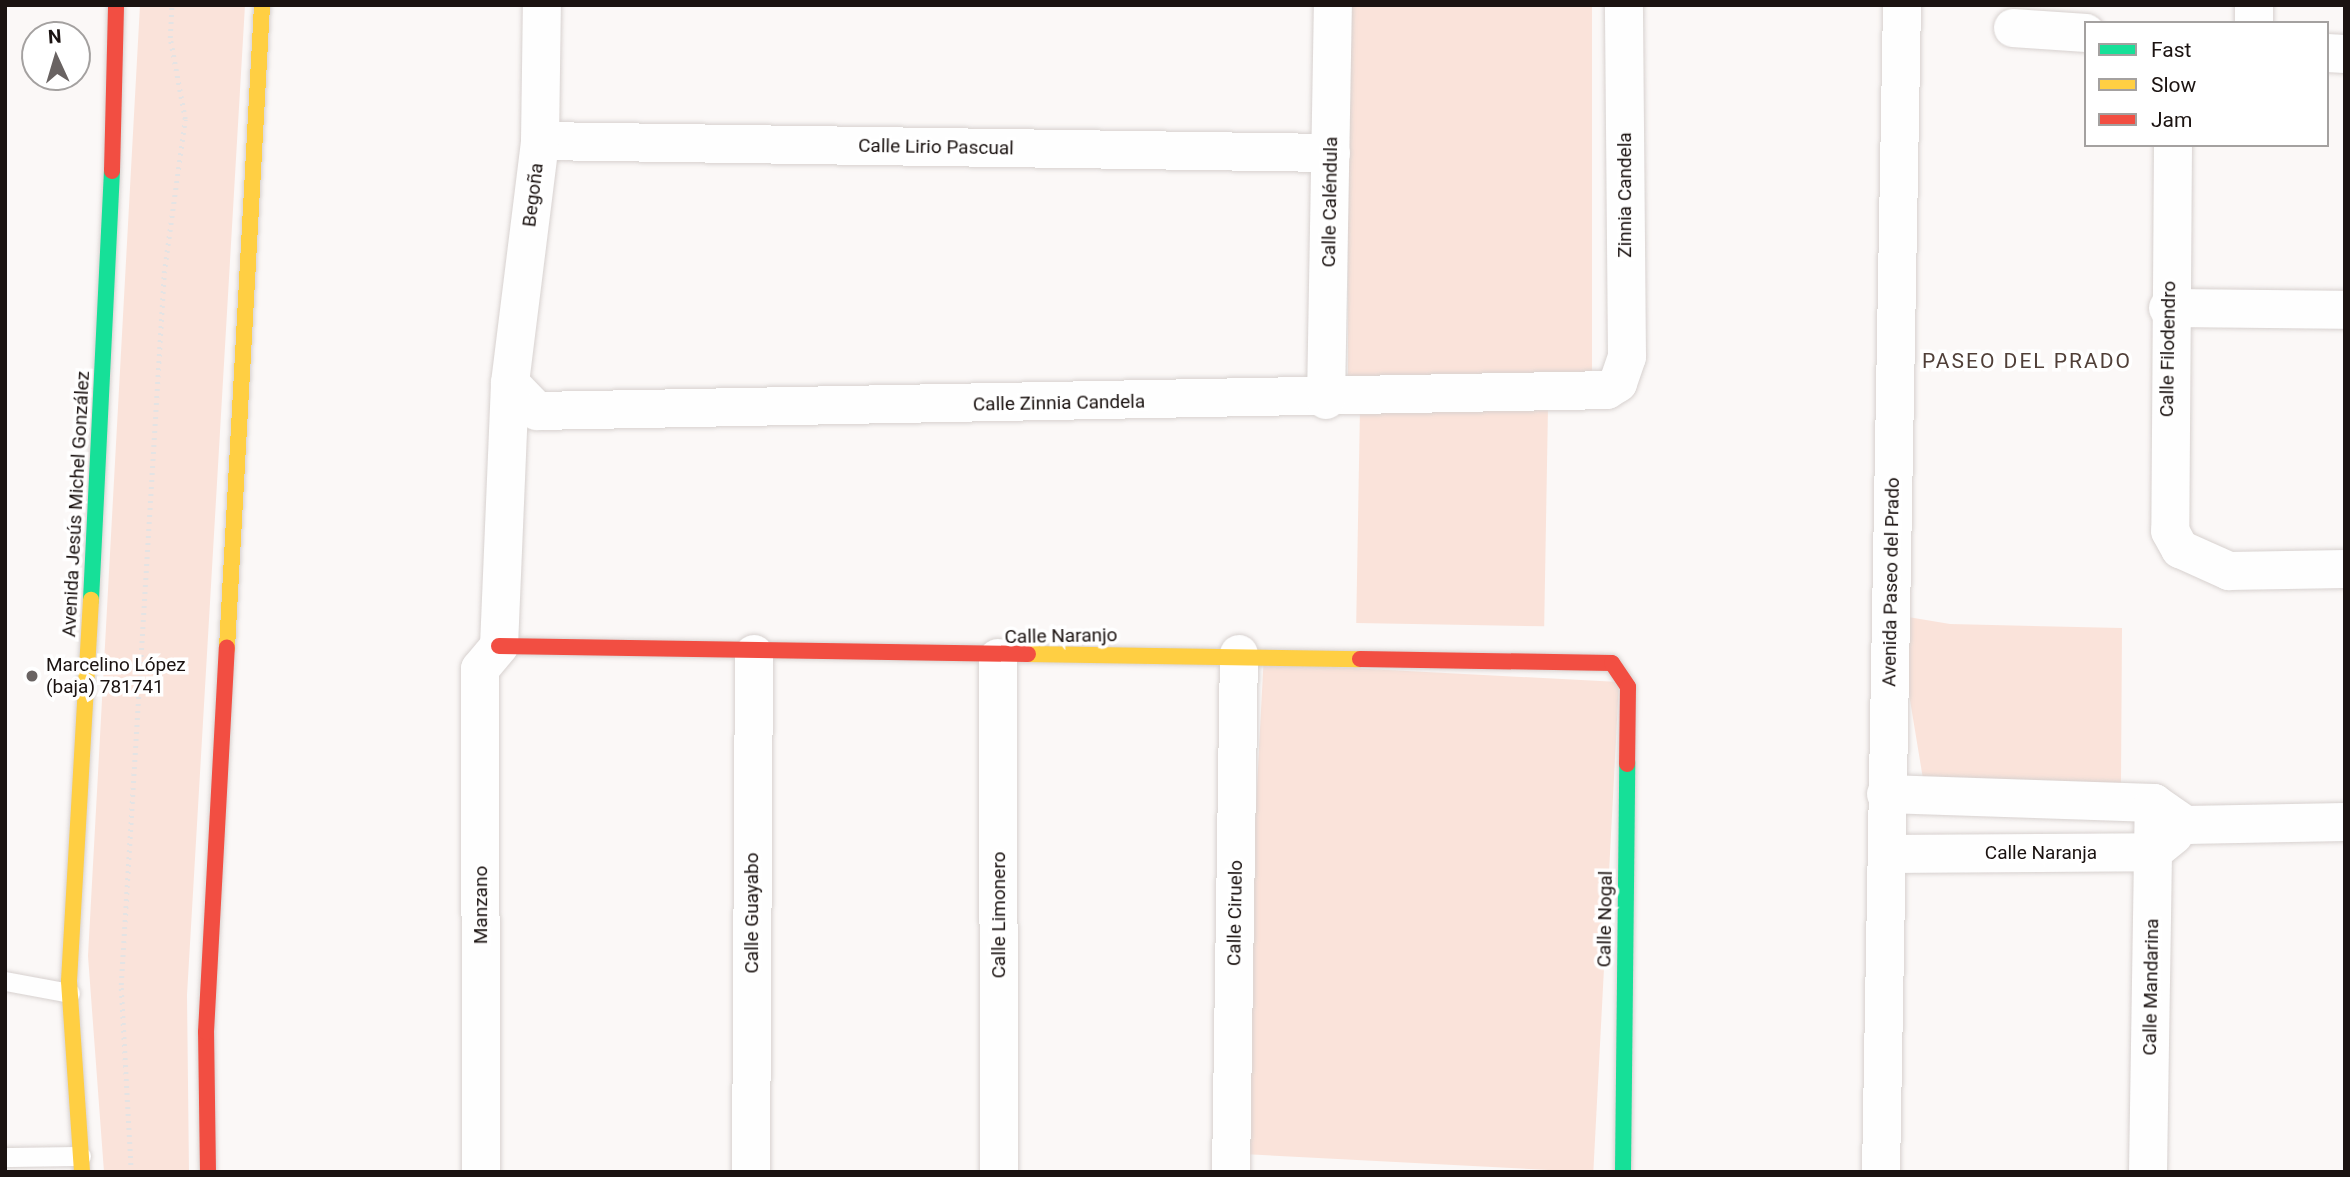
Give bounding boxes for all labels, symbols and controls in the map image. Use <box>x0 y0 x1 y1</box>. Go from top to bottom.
north arrow <box>21 21 91 91</box>
legend <box>2084 21 2329 147</box>
text: N <box>47 25 62 48</box>
text: Fast <box>2151 38 2191 62</box>
text: Slow <box>2151 73 2196 97</box>
text: Jam <box>2151 108 2192 132</box>
street label: Zinnia Candela <box>1614 132 1636 258</box>
street label: Calle Lirio Pascual <box>858 134 1014 160</box>
street label: Calle Caléndula <box>1317 136 1343 268</box>
street label: Begoña <box>518 162 548 228</box>
street label: Calle Filodendro <box>2155 281 2181 417</box>
district label: PASEO DEL PRADO <box>1924 348 2130 374</box>
street label: Avenida Jesús Michel González <box>58 370 94 638</box>
street label: Calle Zinnia Candela <box>973 390 1145 416</box>
street label: Avenida Paseo del Prado <box>1878 477 1904 687</box>
street label: Calle Naranjo <box>1004 624 1118 648</box>
place label: Marcelino López (baja) 781741 <box>46 654 186 698</box>
marker: Marcelino López (baja) 781741 <box>24 668 40 684</box>
street label: Calle Naranja <box>1985 842 2097 864</box>
street label: Calle Guayabo <box>741 852 763 974</box>
street label: Calle Limonero <box>988 852 1010 978</box>
street label: Calle Ciruelo <box>1223 860 1247 966</box>
street label: Manzano <box>470 866 492 944</box>
street label: Calle Nogal <box>1593 870 1617 968</box>
street label: Calle Mandarina <box>2138 918 2164 1056</box>

